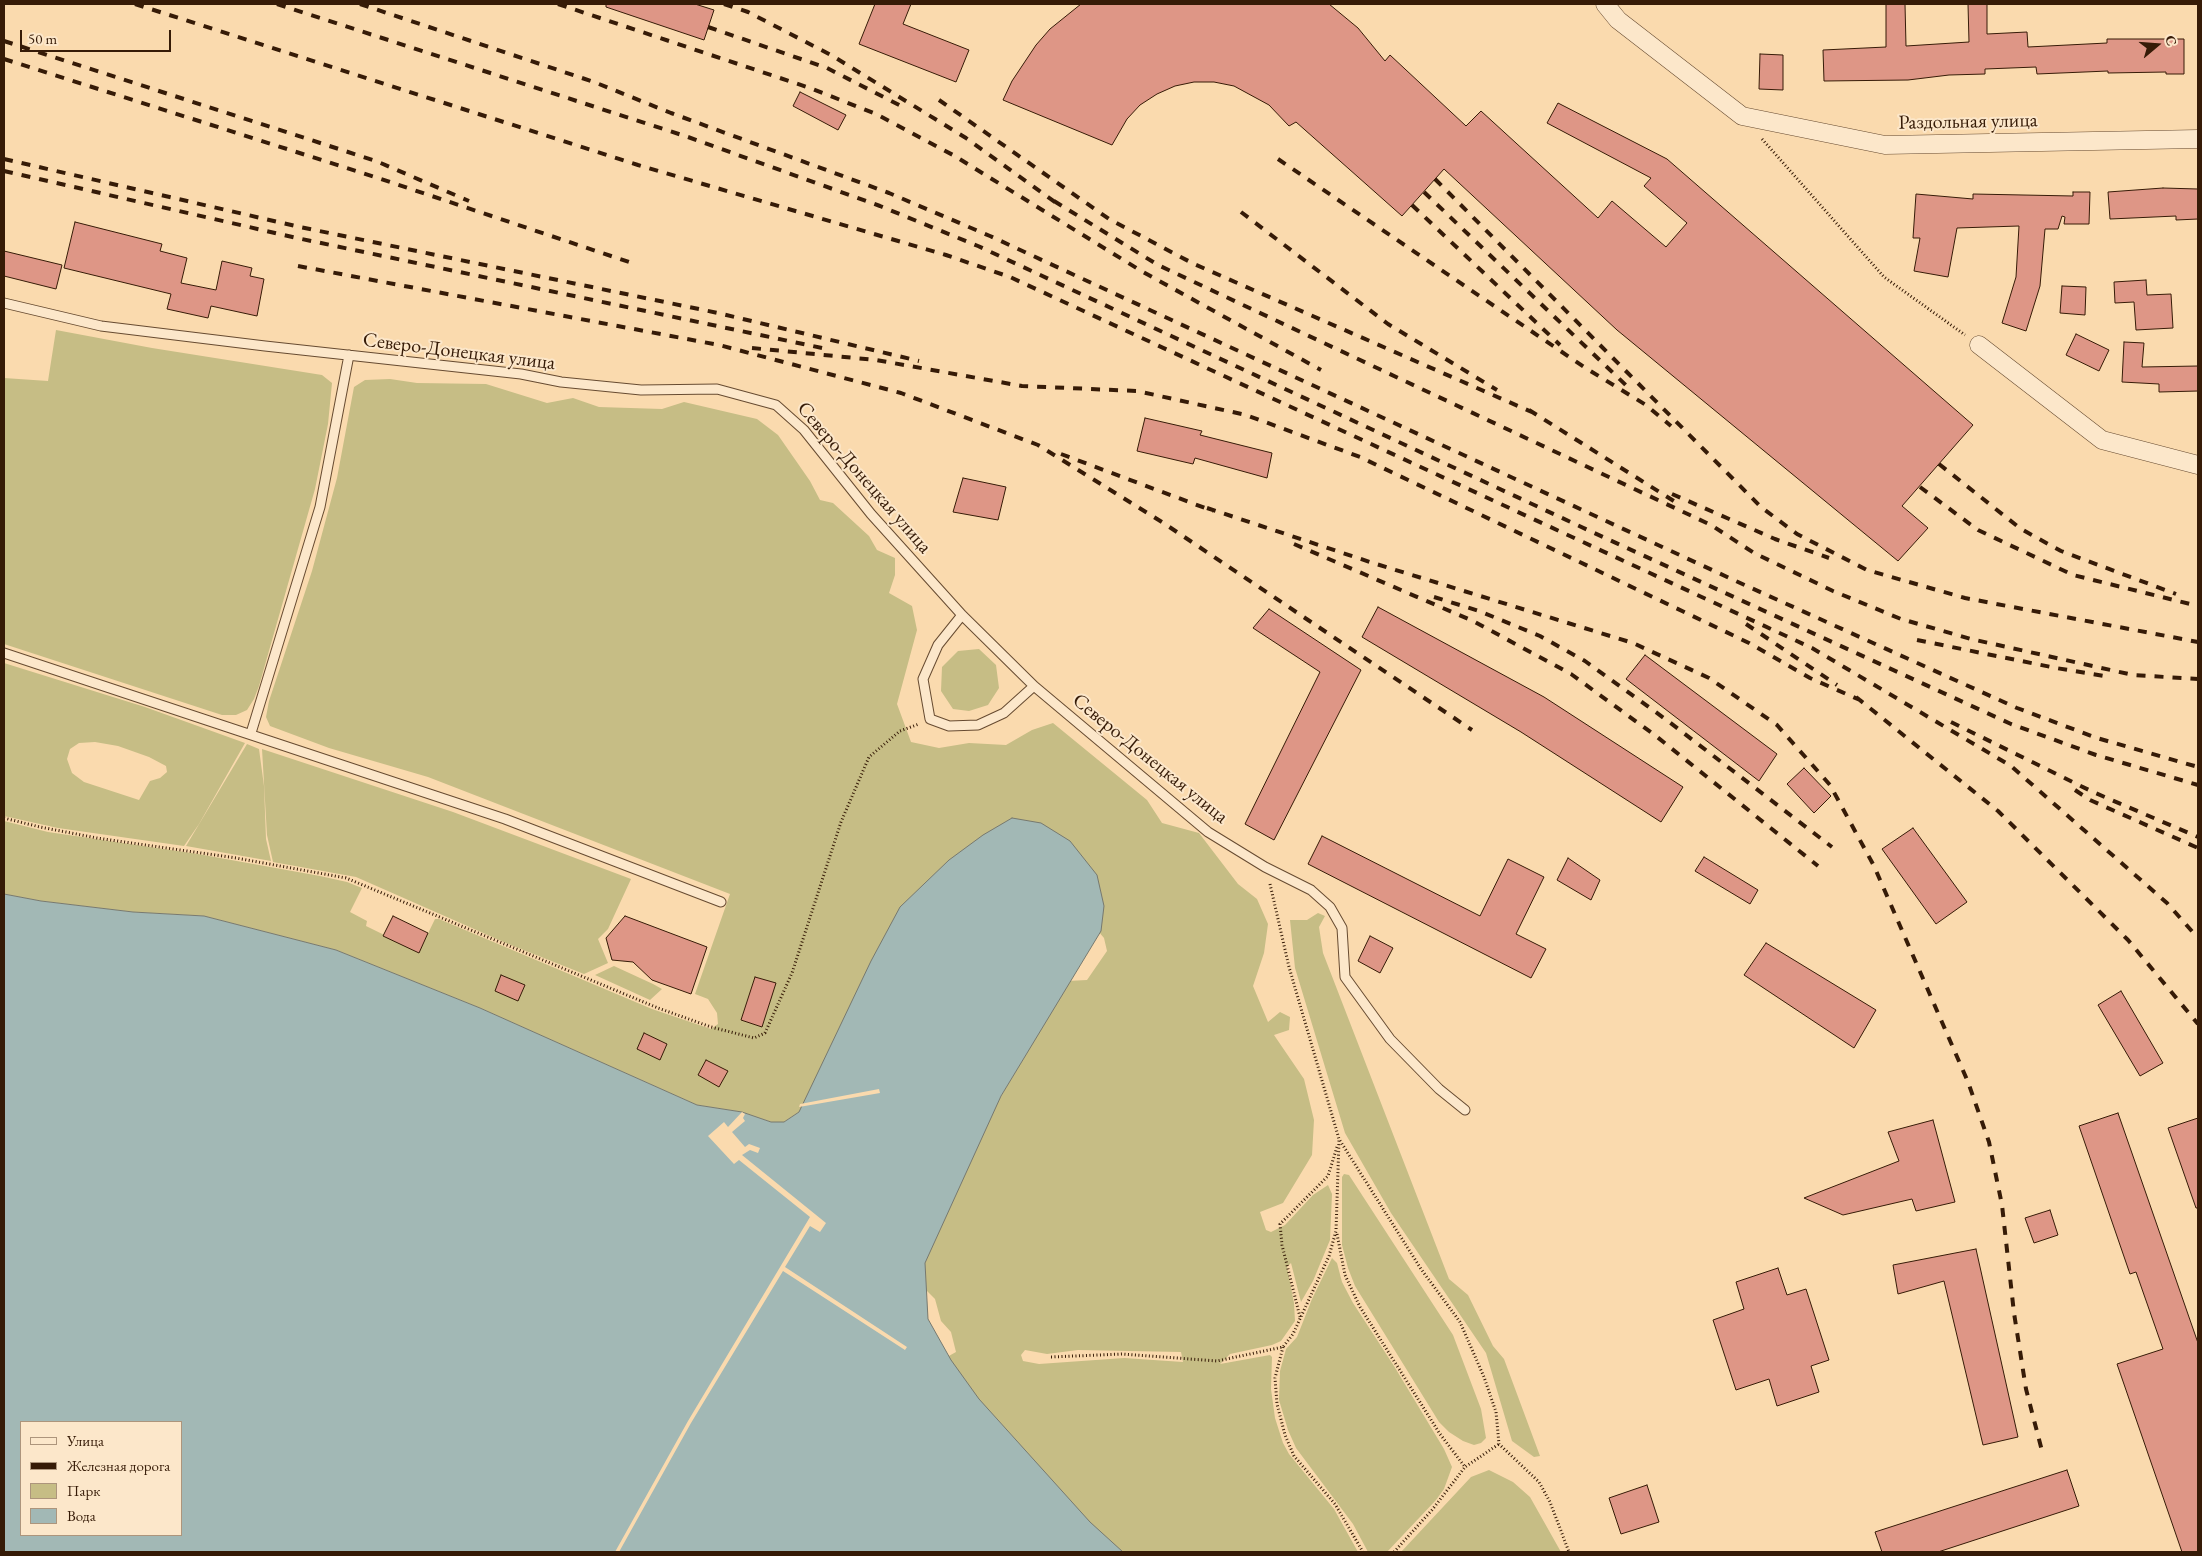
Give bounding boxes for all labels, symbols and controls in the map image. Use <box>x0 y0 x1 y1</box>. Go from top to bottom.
scale bar <box>22 20 174 52</box>
north arrow <box>2132 20 2182 70</box>
text: 50 m <box>28 29 57 48</box>
text: С <box>2161 33 2181 48</box>
street label: Раздольная улица <box>1898 109 2038 135</box>
street label: Северо-Донецкая улица <box>362 328 556 376</box>
street label: Северо-Донецкая улица <box>791 397 937 559</box>
street label: Северо-Донецкая улица <box>1067 689 1233 829</box>
legend <box>20 1421 182 1536</box>
text: Улица <box>67 1431 104 1450</box>
text: Железная дорога <box>67 1456 170 1475</box>
text: Парк <box>67 1481 100 1500</box>
text: Вода <box>67 1506 96 1525</box>

